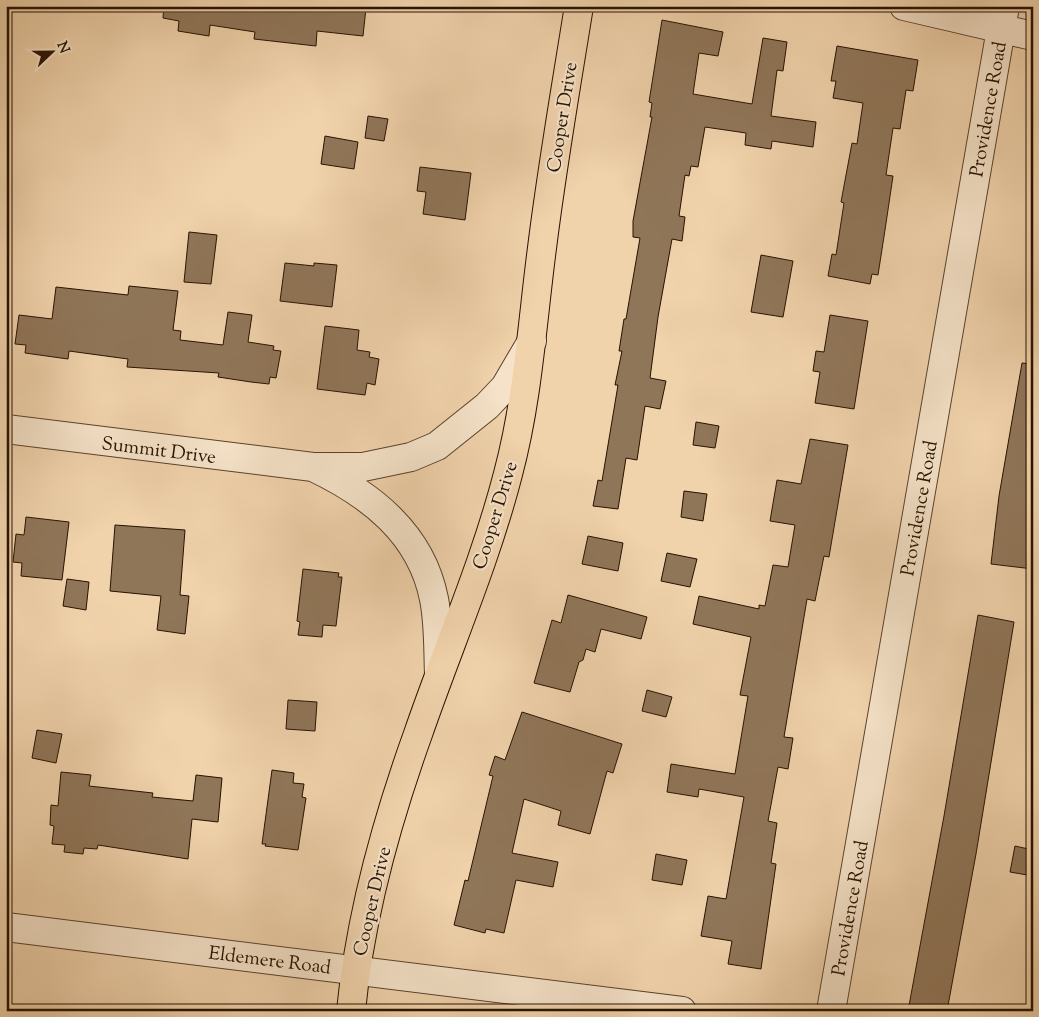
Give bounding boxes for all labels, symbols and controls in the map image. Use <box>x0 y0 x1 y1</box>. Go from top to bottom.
north arrow <box>28 28 78 78</box>
text: N <box>51 39 74 57</box>
street label: Providence Road <box>964 39 1015 179</box>
street label: Cooper Drive <box>541 60 586 175</box>
street label: Summit Drive <box>100 431 218 472</box>
street label: Providence Road <box>895 438 946 578</box>
street label: Cooper Drive <box>467 458 526 573</box>
street label: Providence Road <box>826 838 877 978</box>
street label: Cooper Drive <box>348 844 399 959</box>
street label: Eldemere Road <box>207 941 333 982</box>

